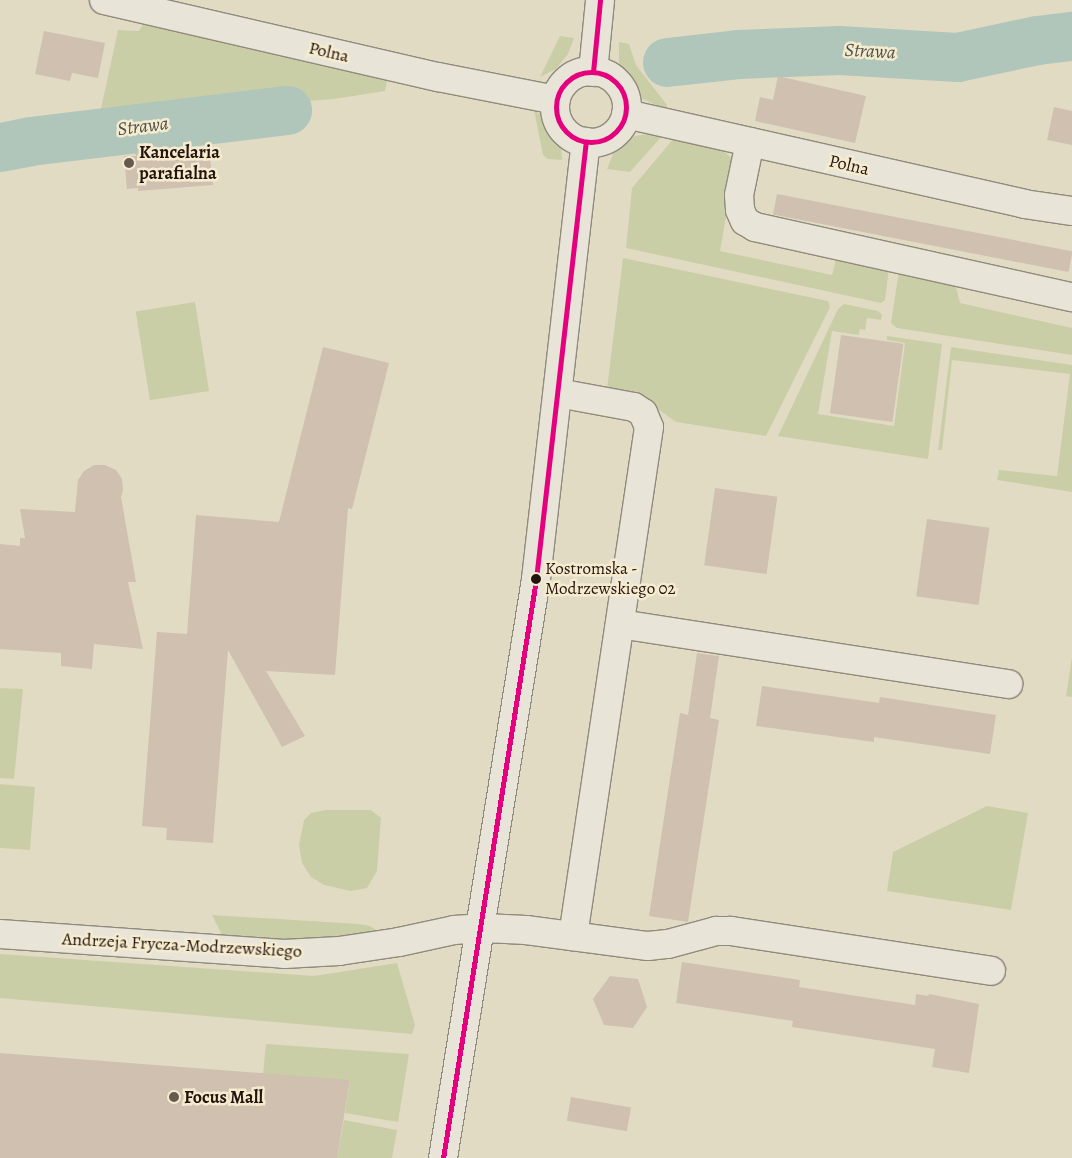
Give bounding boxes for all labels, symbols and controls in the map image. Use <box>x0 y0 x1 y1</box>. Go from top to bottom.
street label: Polna <box>307 37 351 67</box>
water label: Strawa <box>844 39 896 65</box>
water label: Strawa <box>116 113 170 141</box>
place label: Kancelaria parafialna <box>139 142 220 184</box>
street label: Polna <box>827 150 871 180</box>
marker: Kancelaria parafialna <box>123 157 135 169</box>
place label: Kostromska - Modrzewskiego 02 <box>545 559 676 599</box>
marker: Kostromska - Modrzewskiego 02 <box>531 574 541 584</box>
street label: Andrzeja Frycza-Modrzewskiego <box>61 928 303 962</box>
place label: Focus Mall <box>184 1086 263 1108</box>
marker: Focus Mall <box>168 1091 180 1103</box>

